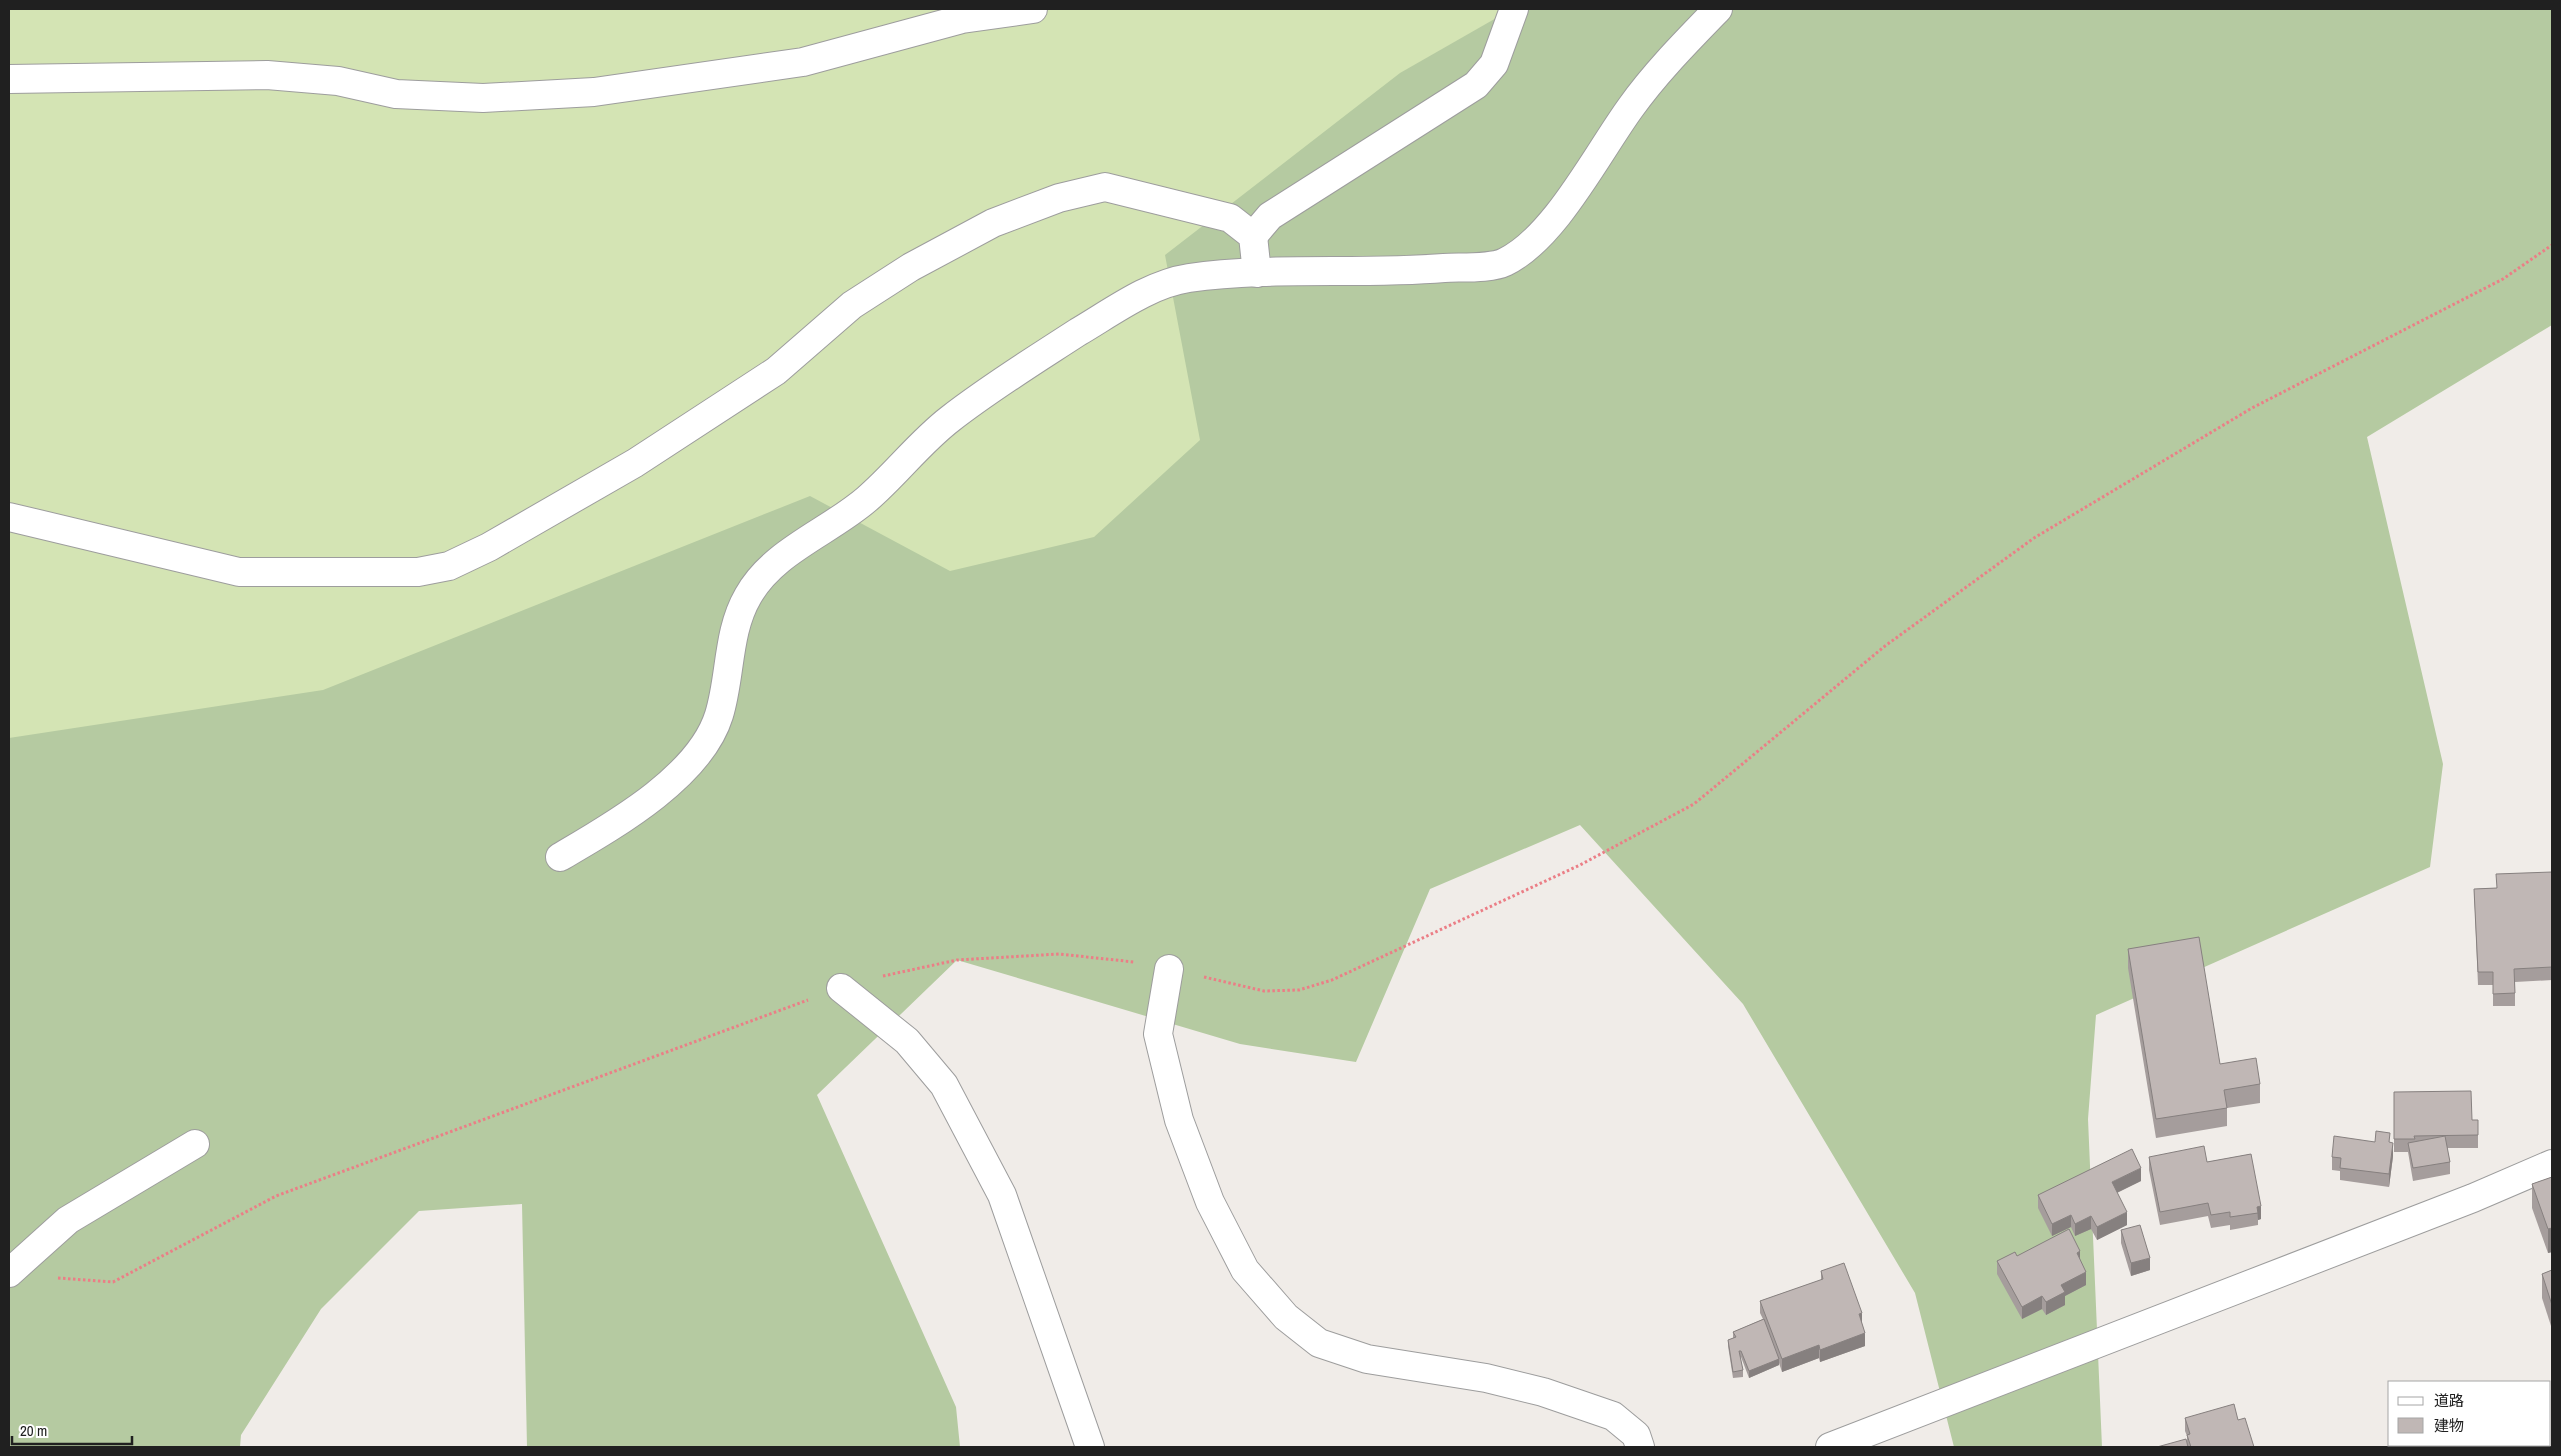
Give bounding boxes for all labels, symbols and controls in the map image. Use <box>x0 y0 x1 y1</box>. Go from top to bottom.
legend <box>2388 1381 2551 1446</box>
text: 道路 <box>2434 1390 2464 1411</box>
scale bar <box>12 1414 132 1446</box>
text: 建物 <box>2434 1415 2464 1436</box>
text: 20 m <box>20 1420 47 1441</box>

